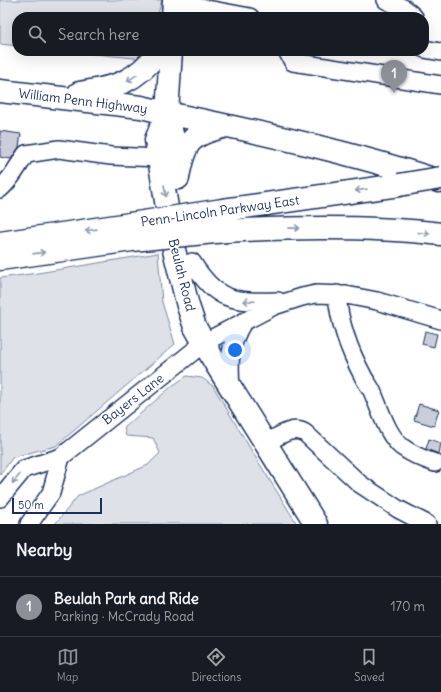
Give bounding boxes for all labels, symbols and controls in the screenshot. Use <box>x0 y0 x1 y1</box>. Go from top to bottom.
search box <box>12 12 429 56</box>
icon: search <box>26 23 48 45</box>
text: Search here <box>58 25 139 44</box>
pin: 1 <box>381 60 407 93</box>
one-way arrow <box>126 74 138 82</box>
street label: William Penn Highway <box>18 85 148 117</box>
one-way arrow <box>161 184 169 197</box>
one-way arrow <box>354 186 367 194</box>
street label: Penn-Lincoln Parkway East <box>140 191 301 231</box>
one-way arrow <box>287 224 300 232</box>
one-way arrow <box>85 226 98 234</box>
one-way arrow <box>417 229 430 236</box>
street label: Beulah Road <box>165 237 199 314</box>
one-way arrow <box>32 249 45 257</box>
one-way arrow <box>243 298 256 305</box>
your location <box>225 340 245 360</box>
street label: Bayers Lane <box>99 370 167 428</box>
one-way arrow <box>11 474 20 484</box>
scale bar <box>12 496 102 515</box>
text: 50 m <box>18 498 44 512</box>
text: Nearby <box>16 539 72 561</box>
text: Beulah Park and Ride <box>54 589 199 608</box>
text: 1 <box>26 598 32 615</box>
text: 170 m <box>390 598 425 615</box>
text: Parking · McCrady Road <box>54 608 194 625</box>
tab: Map <box>57 646 79 684</box>
tab: Directions <box>192 646 241 684</box>
tab: Saved <box>354 646 384 684</box>

